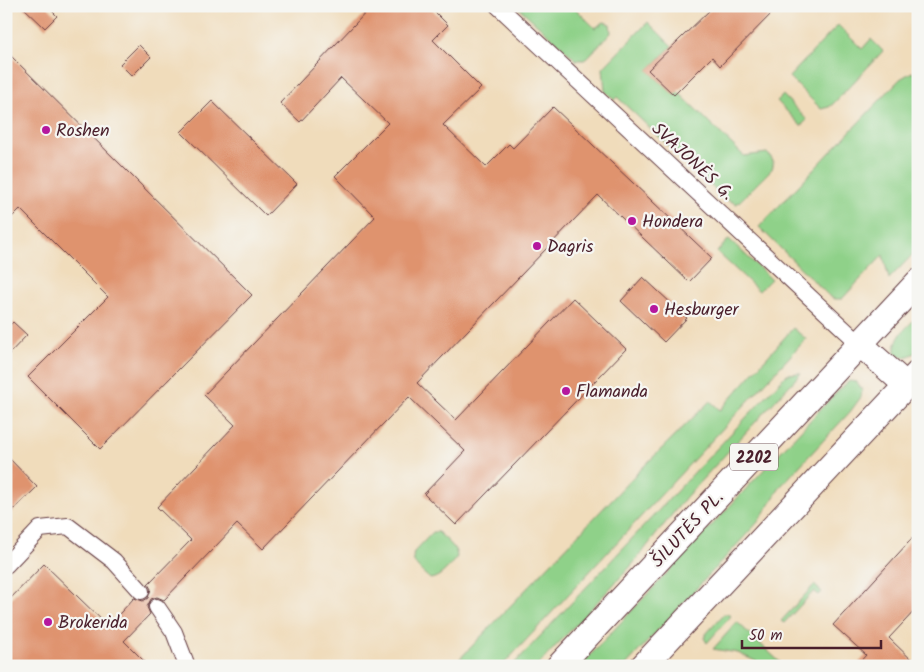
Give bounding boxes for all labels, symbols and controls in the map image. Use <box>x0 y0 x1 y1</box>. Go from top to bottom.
street label: SVAJONĖS G. <box>644 116 740 208</box>
place label: Roshen <box>56 117 110 146</box>
marker: Roshen <box>40 124 52 136</box>
place label: Hondera <box>642 208 703 237</box>
marker: Hondera <box>626 215 638 227</box>
place label: Dagris <box>547 233 594 262</box>
marker: Dagris <box>531 240 543 252</box>
place label: Hesburger <box>664 296 740 325</box>
marker: Hesburger <box>648 303 660 315</box>
place label: Flamanda <box>576 378 648 407</box>
marker: Flamanda <box>560 385 572 397</box>
road number: 2202 <box>730 444 778 471</box>
street label: ŠILUTĖS PL. <box>645 485 732 575</box>
place label: Brokerida <box>58 609 128 638</box>
marker: Brokerida <box>42 616 54 628</box>
scale bar <box>742 617 880 649</box>
text: 50 m <box>749 624 783 648</box>

